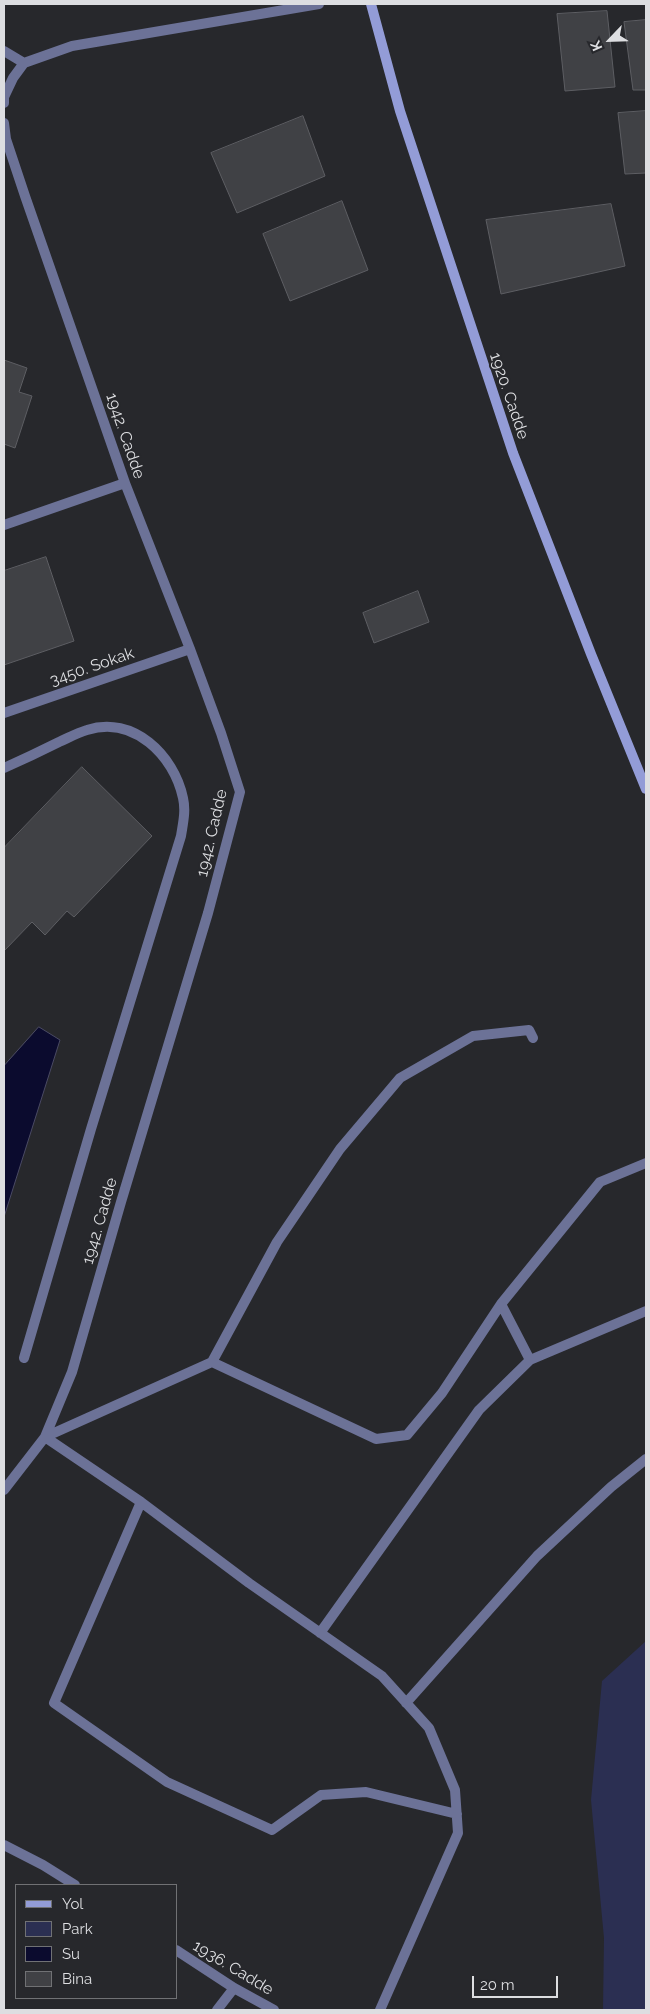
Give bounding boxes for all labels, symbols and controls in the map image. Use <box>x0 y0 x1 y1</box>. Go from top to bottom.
north arrow <box>585 15 635 65</box>
text: K <box>587 39 606 54</box>
street label: 1920. Cadde <box>485 350 533 442</box>
street label: 1942. Cadde <box>101 391 149 481</box>
street label: 3450. Sokak <box>47 644 137 690</box>
street label: 1942. Cadde <box>193 787 231 879</box>
street label: 1942. Cadde <box>78 1175 122 1267</box>
legend <box>15 1884 178 1999</box>
text: Yol <box>62 1895 83 1913</box>
text: Park <box>62 1920 93 1938</box>
street label: 1936. Cadde <box>189 1936 277 2000</box>
text: Su <box>62 1945 80 1963</box>
scale bar <box>475 1966 561 1998</box>
text: Bina <box>62 1970 92 1988</box>
text: 20 m <box>480 1976 515 1994</box>

